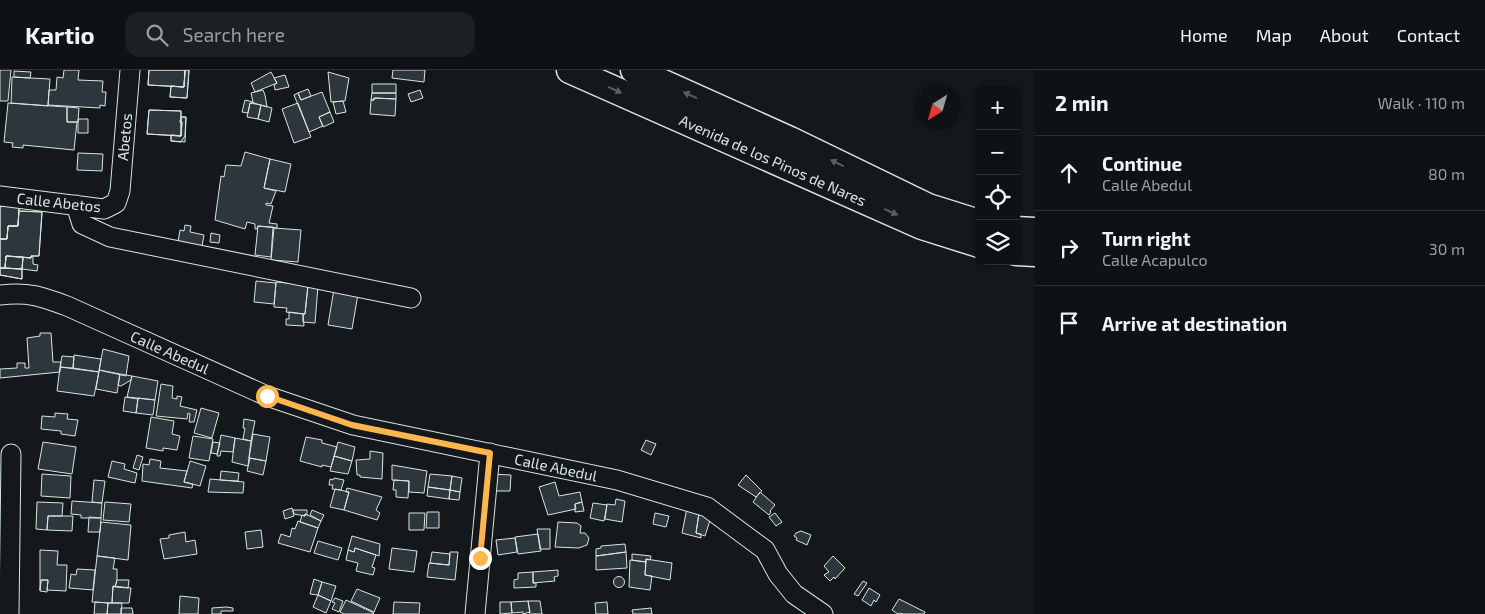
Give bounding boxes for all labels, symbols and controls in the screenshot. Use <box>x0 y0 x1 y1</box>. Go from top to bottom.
search box <box>125 12 475 57</box>
text: Kartio <box>25 20 95 49</box>
icon: search <box>143 21 171 49</box>
text: Search here <box>183 23 285 46</box>
text: Home <box>1180 24 1228 46</box>
text: Map <box>1256 24 1292 46</box>
text: About <box>1320 24 1369 46</box>
text: Contact <box>1397 24 1460 46</box>
north arrow <box>915 85 960 130</box>
map controls <box>975 85 1020 265</box>
button: + <box>975 85 1020 130</box>
one-way arrow <box>608 86 622 94</box>
text: 2 min <box>1055 90 1109 115</box>
one-way arrow <box>683 91 697 99</box>
text: Walk · 110 m <box>1378 93 1465 112</box>
street label: Avenida de los Pinos de Nares <box>677 111 869 209</box>
street label: Abetos <box>113 112 135 162</box>
button: − <box>975 130 1020 175</box>
text: Continue <box>1102 152 1182 175</box>
one-way arrow <box>830 159 844 167</box>
icon: ahead <box>1055 159 1083 187</box>
text: 80 m <box>1428 164 1465 183</box>
button: locate <box>975 175 1020 220</box>
text: Calle Abedul <box>1102 175 1192 194</box>
street label: Calle Abetos <box>16 189 102 215</box>
one-way arrow <box>884 209 898 217</box>
button: layers <box>975 220 1020 265</box>
text: Turn right <box>1102 227 1190 250</box>
icon: right <box>1055 234 1083 262</box>
text: 30 m <box>1429 239 1465 258</box>
text: Calle Acapulco <box>1102 250 1208 269</box>
icon: arrive <box>1055 309 1083 337</box>
text: Arrive at destination <box>1102 312 1287 335</box>
street label: Calle Abedul <box>128 327 213 378</box>
route start <box>256 385 279 408</box>
street label: Calle Abedul <box>513 449 600 485</box>
route end <box>469 547 492 570</box>

